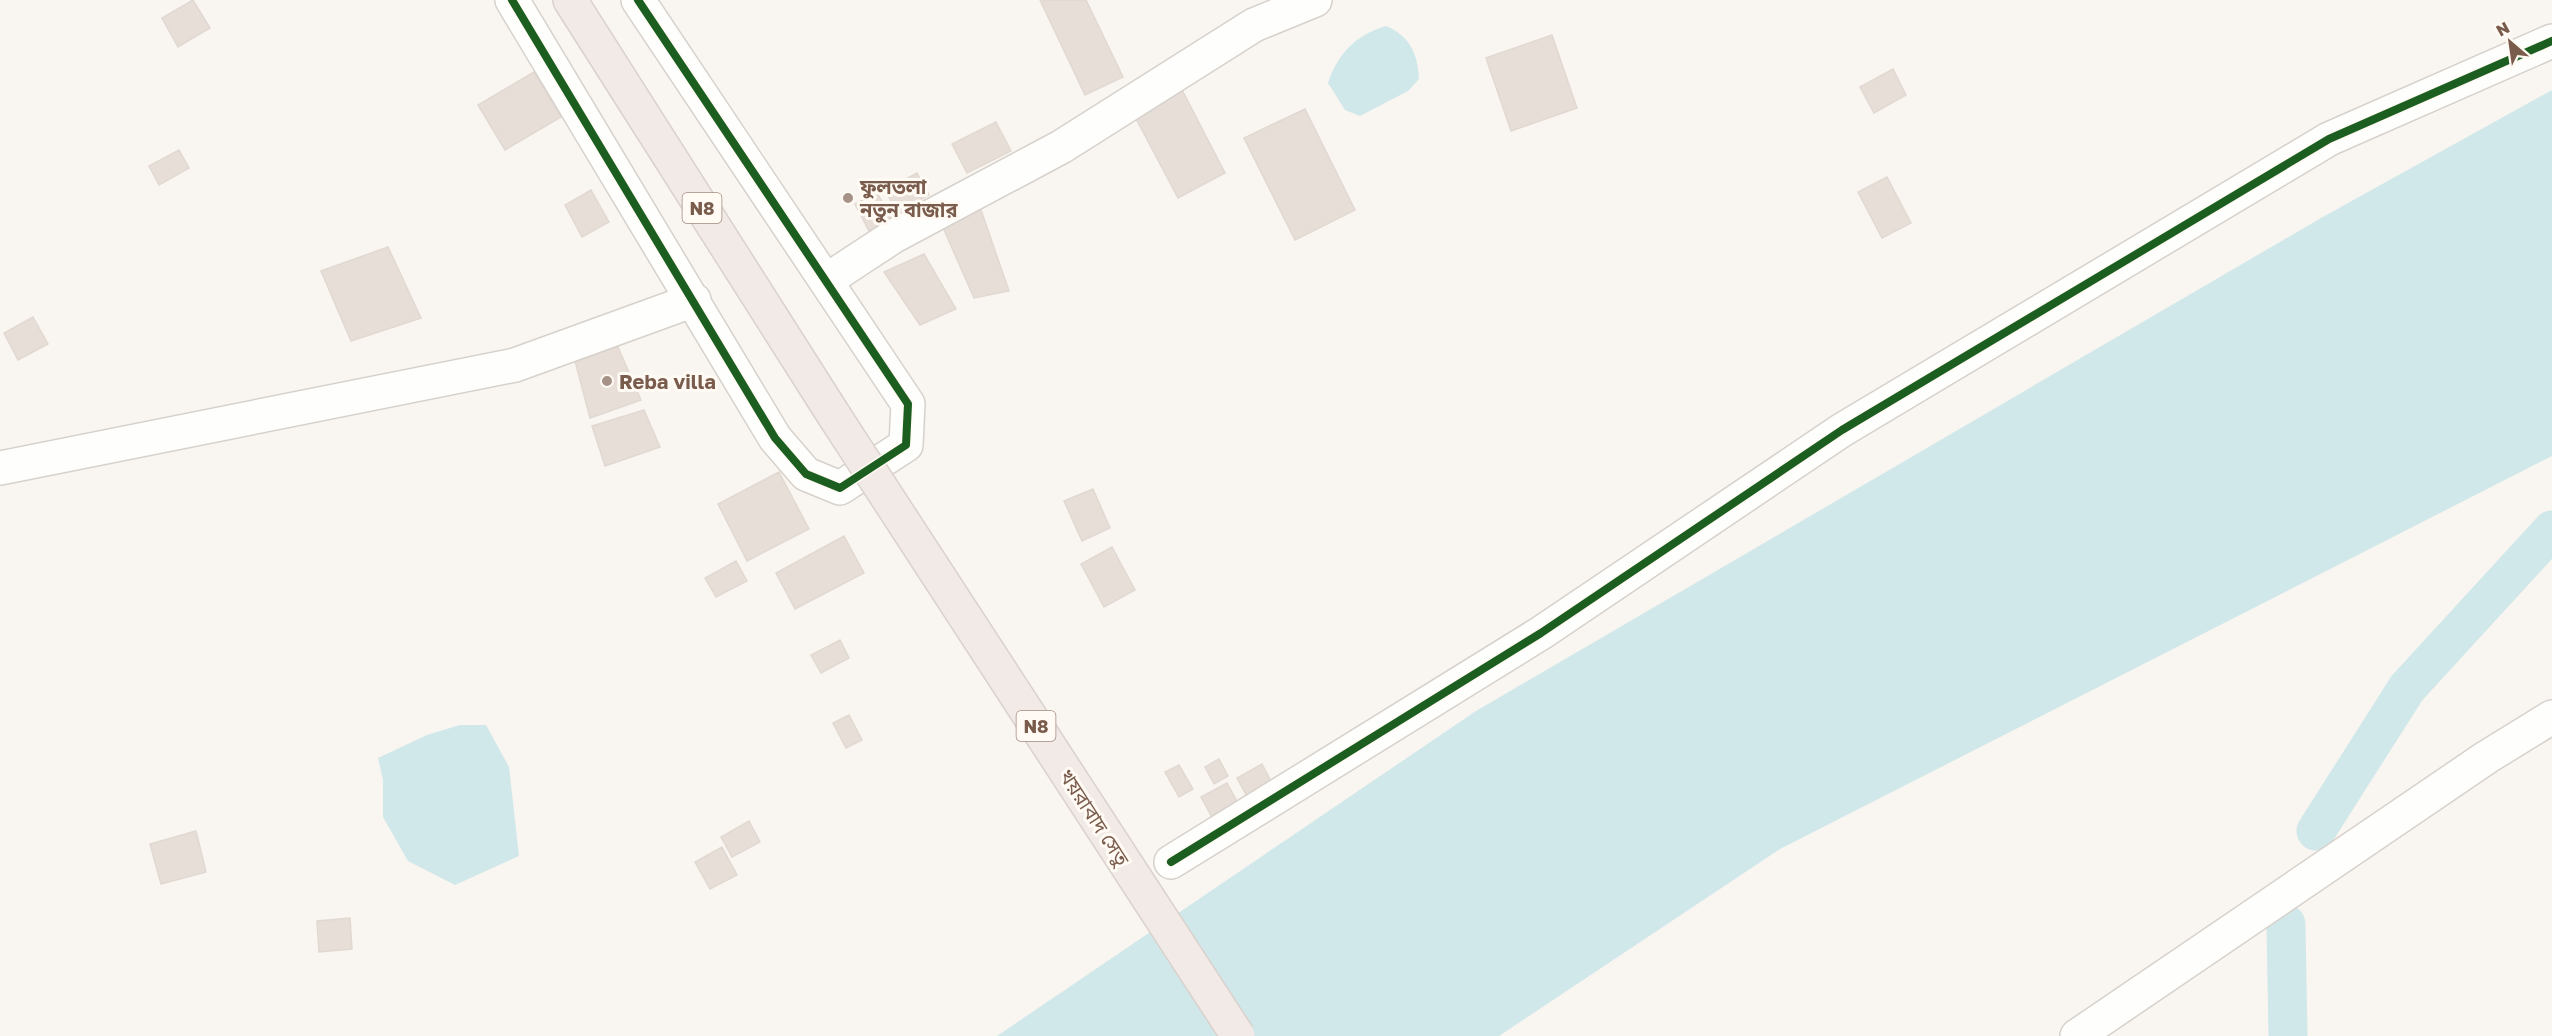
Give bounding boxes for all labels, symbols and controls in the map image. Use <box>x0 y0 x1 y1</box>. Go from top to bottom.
north arrow <box>2480 12 2540 72</box>
text: N <box>2493 17 2513 41</box>
place label: ফুলতলা নতুন বাজার <box>859 174 958 223</box>
marker: ফুলতলা নতুন বাজার <box>841 191 855 205</box>
road number: N8 <box>682 193 722 223</box>
place label: Reba villa <box>619 369 716 393</box>
marker: Reba villa <box>600 374 614 388</box>
road number: N8 <box>1016 711 1056 741</box>
street label: খয়রাবাদ সেতু <box>1053 764 1136 871</box>

